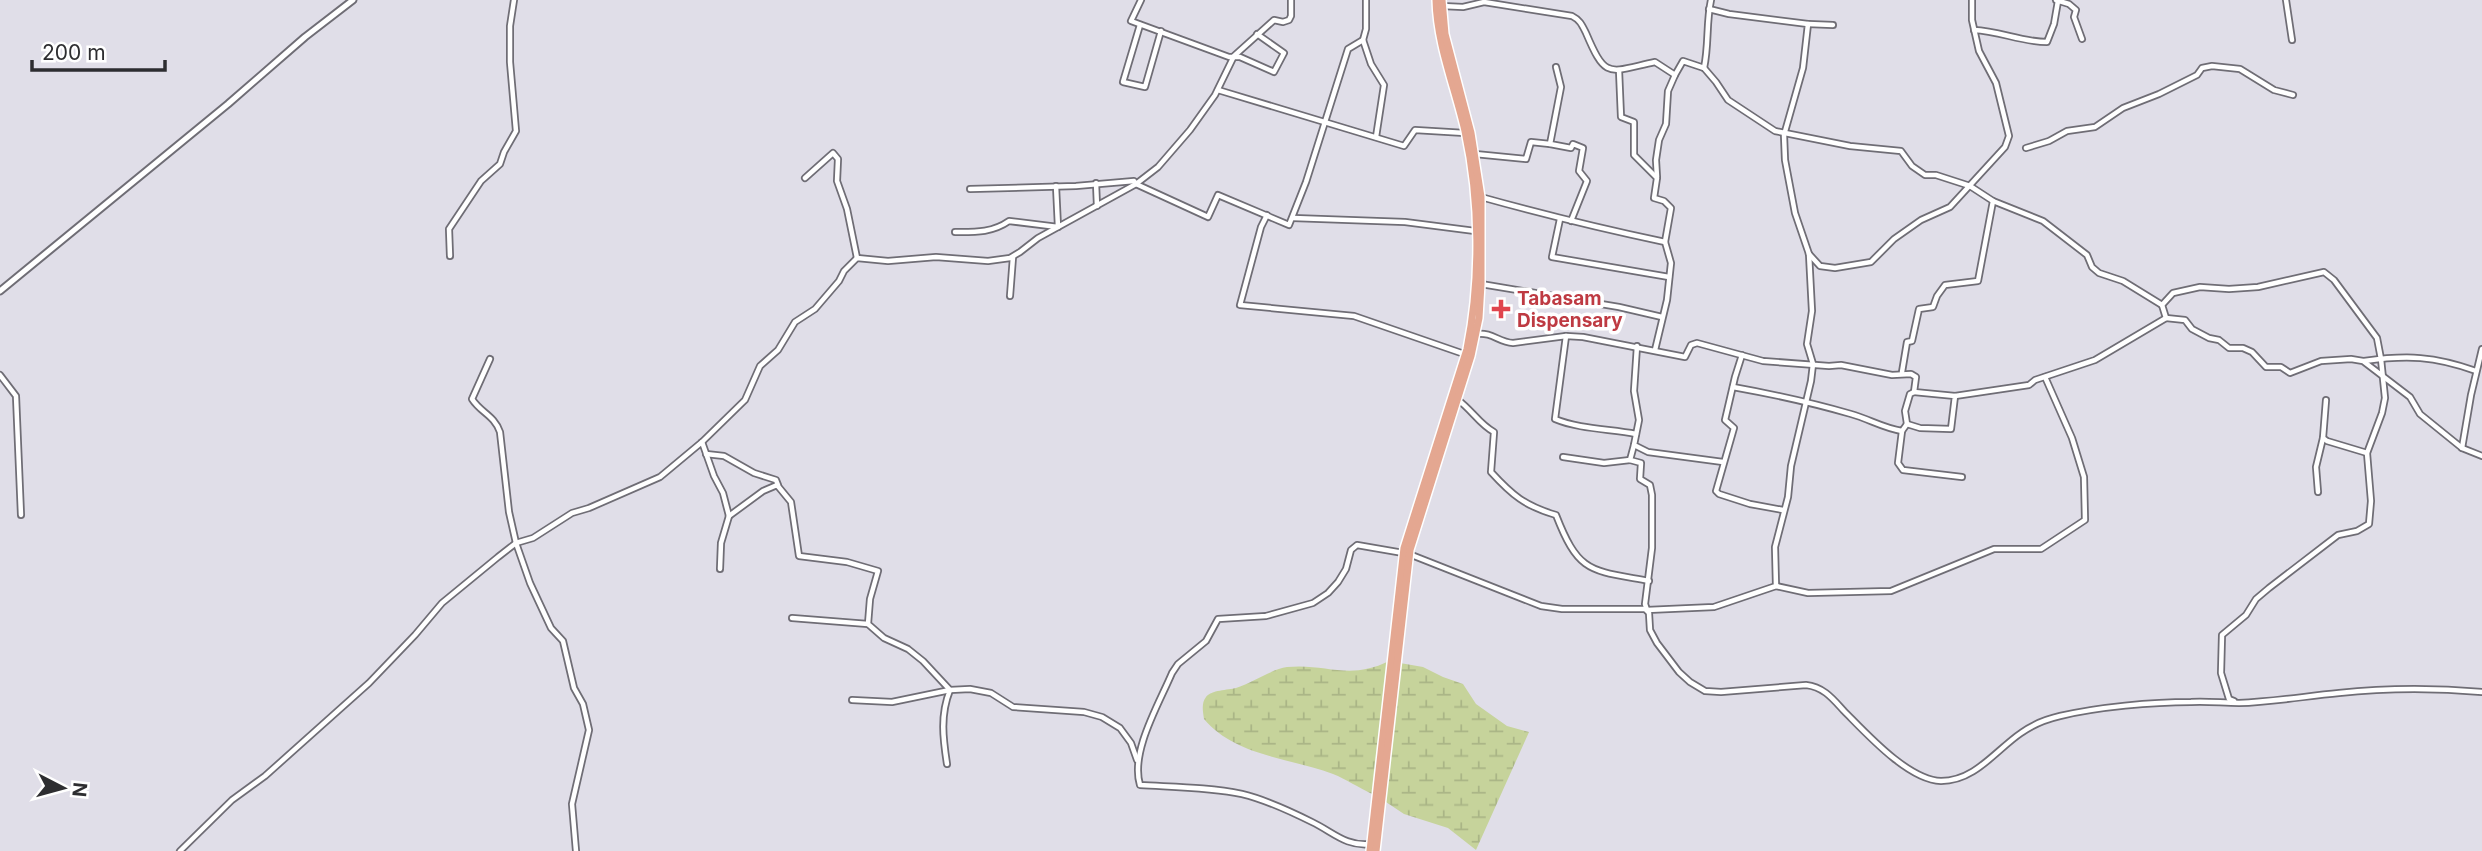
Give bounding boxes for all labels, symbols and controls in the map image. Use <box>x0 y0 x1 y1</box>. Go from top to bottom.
scale bar <box>32 28 164 72</box>
text: 200 m <box>42 40 106 65</box>
place label: Tabasam Dispensary <box>1517 287 1623 332</box>
marker: Tabasam Dispensary <box>1491 299 1511 319</box>
north arrow <box>28 753 98 823</box>
text: N <box>67 781 92 798</box>

